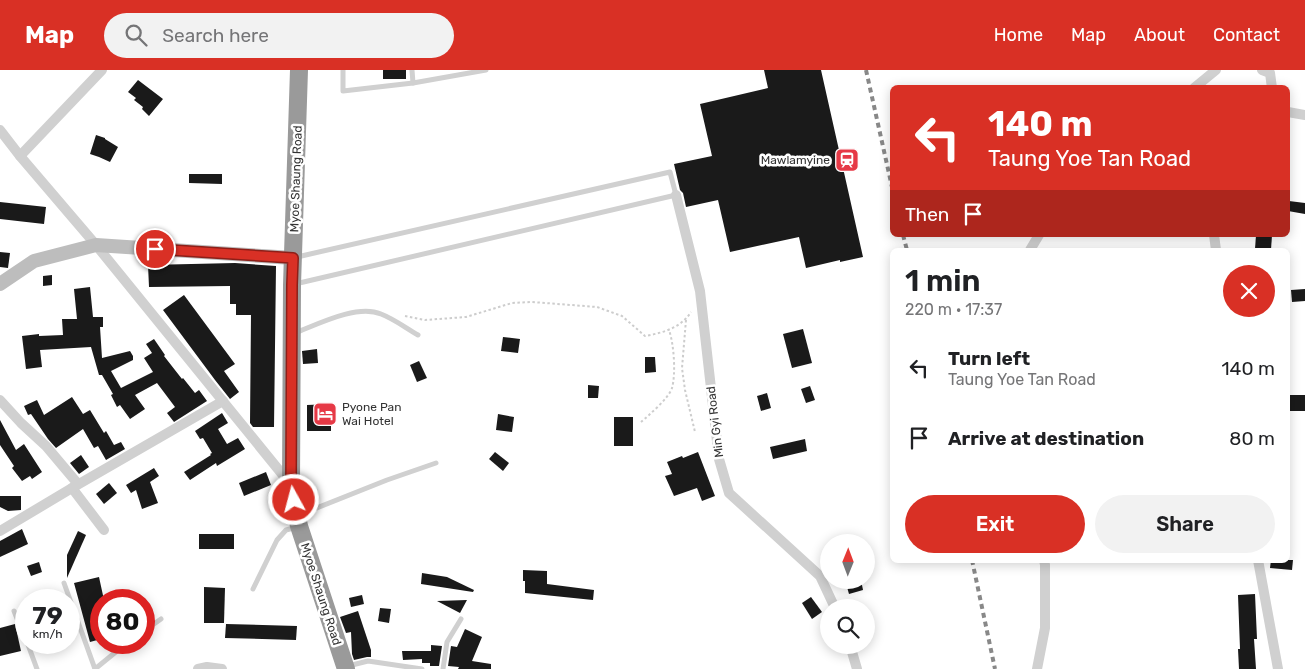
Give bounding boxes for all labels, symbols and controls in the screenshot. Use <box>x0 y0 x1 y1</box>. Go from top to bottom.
search box <box>104 13 454 58</box>
text: Map <box>25 21 74 49</box>
icon: search <box>122 21 150 49</box>
text: Search here <box>162 24 269 47</box>
text: Home <box>994 24 1043 46</box>
text: Map <box>1071 24 1106 46</box>
text: About <box>1134 24 1185 46</box>
text: Contact <box>1213 24 1280 46</box>
text: 140 m <box>988 103 1093 145</box>
icon: left <box>905 105 970 170</box>
street label: Myoe Shaung Road <box>287 125 305 233</box>
text: Taung Yoe Tan Road <box>988 145 1191 172</box>
station icon: Mawlamyine <box>834 147 860 173</box>
place label: Mawlamyine <box>761 153 830 167</box>
icon: arrive <box>959 200 987 228</box>
text: Then <box>905 203 949 226</box>
pin <box>134 228 176 270</box>
icon: arrive <box>141 235 169 263</box>
text: 1 min <box>905 263 980 299</box>
button: close <box>1223 265 1275 317</box>
text: 220 m · 17:37 <box>905 300 1002 319</box>
text: Turn left <box>948 347 1030 370</box>
icon: left <box>905 354 933 382</box>
text: 140 m <box>1221 357 1275 380</box>
text: Taung Yoe Tan Road <box>948 370 1096 389</box>
street label: Min Gyi Road <box>704 386 726 458</box>
place label: Pyone Pan Wai Hotel <box>342 400 401 428</box>
hotel icon: Pyone Pan Wai Hotel <box>312 401 338 427</box>
icon: arrive <box>905 424 933 452</box>
text: Arrive at destination <box>948 427 1144 450</box>
text: 80 m <box>1229 427 1275 450</box>
position arrow <box>267 473 319 525</box>
button: Exit <box>905 495 1085 553</box>
button: Share <box>1095 495 1275 553</box>
north arrow <box>820 534 875 589</box>
map controls <box>820 534 875 654</box>
street label: Myoe Shaung Road <box>298 541 344 647</box>
speed limit sign: 80 <box>90 589 155 654</box>
button: search <box>820 599 875 654</box>
text: 79 <box>32 601 63 630</box>
text: km/h <box>33 627 62 641</box>

